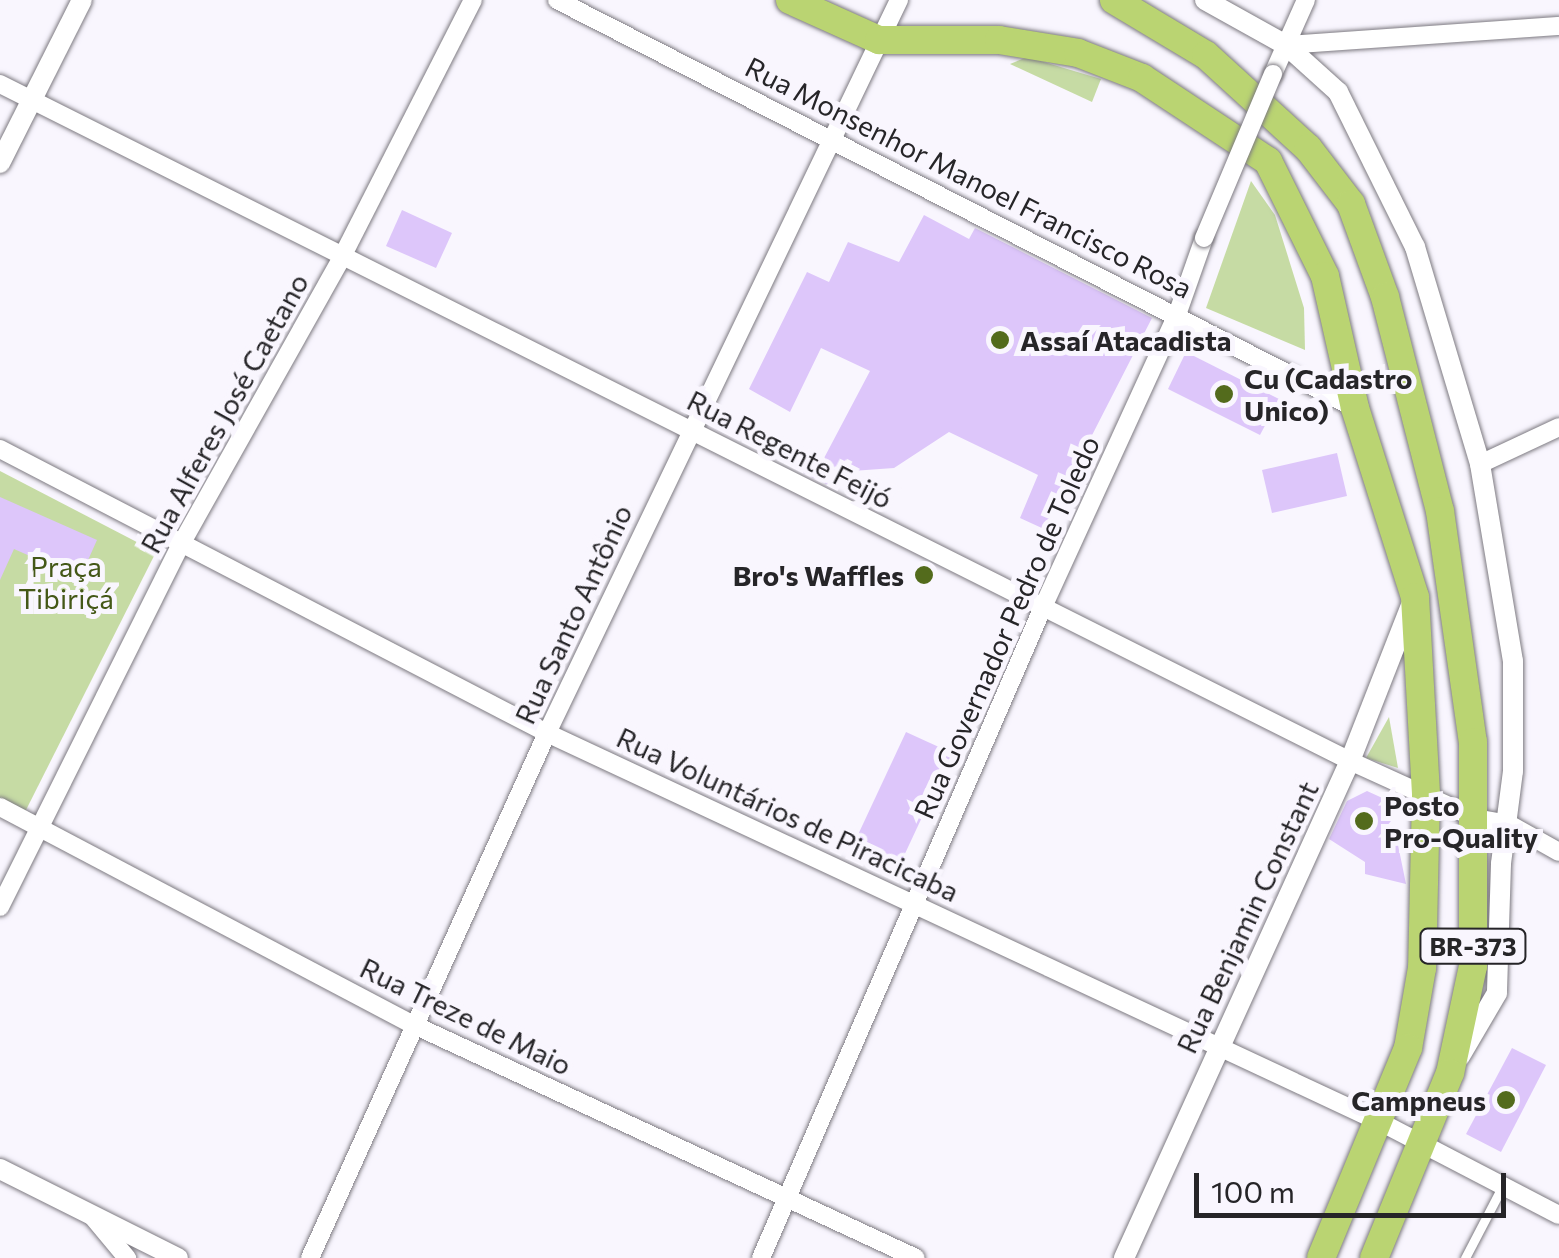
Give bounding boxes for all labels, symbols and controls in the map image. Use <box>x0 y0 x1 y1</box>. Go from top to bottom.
street label: Rua Monsenhor Manoel Francisco Rosa <box>740 49 1198 305</box>
street label: Rua Alferes José Caetano <box>133 267 315 559</box>
place label: Assaí Atacadista <box>1020 323 1232 357</box>
marker: Assaí Atacadista <box>989 329 1011 351</box>
place label: Cu (Cadastro Unico) <box>1244 361 1412 427</box>
street label: Rua Regente Feijó <box>682 383 898 515</box>
marker: Cu (Cadastro Unico) <box>1213 383 1235 405</box>
street label: Rua Governador Pedro de Toledo <box>906 430 1106 824</box>
street label: Rua Santo Antônio <box>507 499 639 729</box>
park label: Praça Tibiriçá <box>18 549 114 615</box>
place label: Bro's Waffles <box>733 558 904 592</box>
marker: Bro's Waffles <box>913 564 935 586</box>
street label: Rua Voluntários de Piracicaba <box>612 720 964 908</box>
street label: Rua Benjamin Constant <box>1169 776 1325 1058</box>
place label: Posto Pro-Quality <box>1384 788 1538 854</box>
marker: Posto Pro-Quality <box>1353 810 1375 832</box>
road number: BR-373 <box>1418 926 1528 966</box>
street label: Rua Treze de Maio <box>355 950 577 1082</box>
place label: Campneus <box>1351 1083 1486 1117</box>
marker: Campneus <box>1495 1089 1517 1111</box>
scale bar <box>1199 1153 1512 1215</box>
text: 100 m <box>1211 1172 1295 1209</box>

